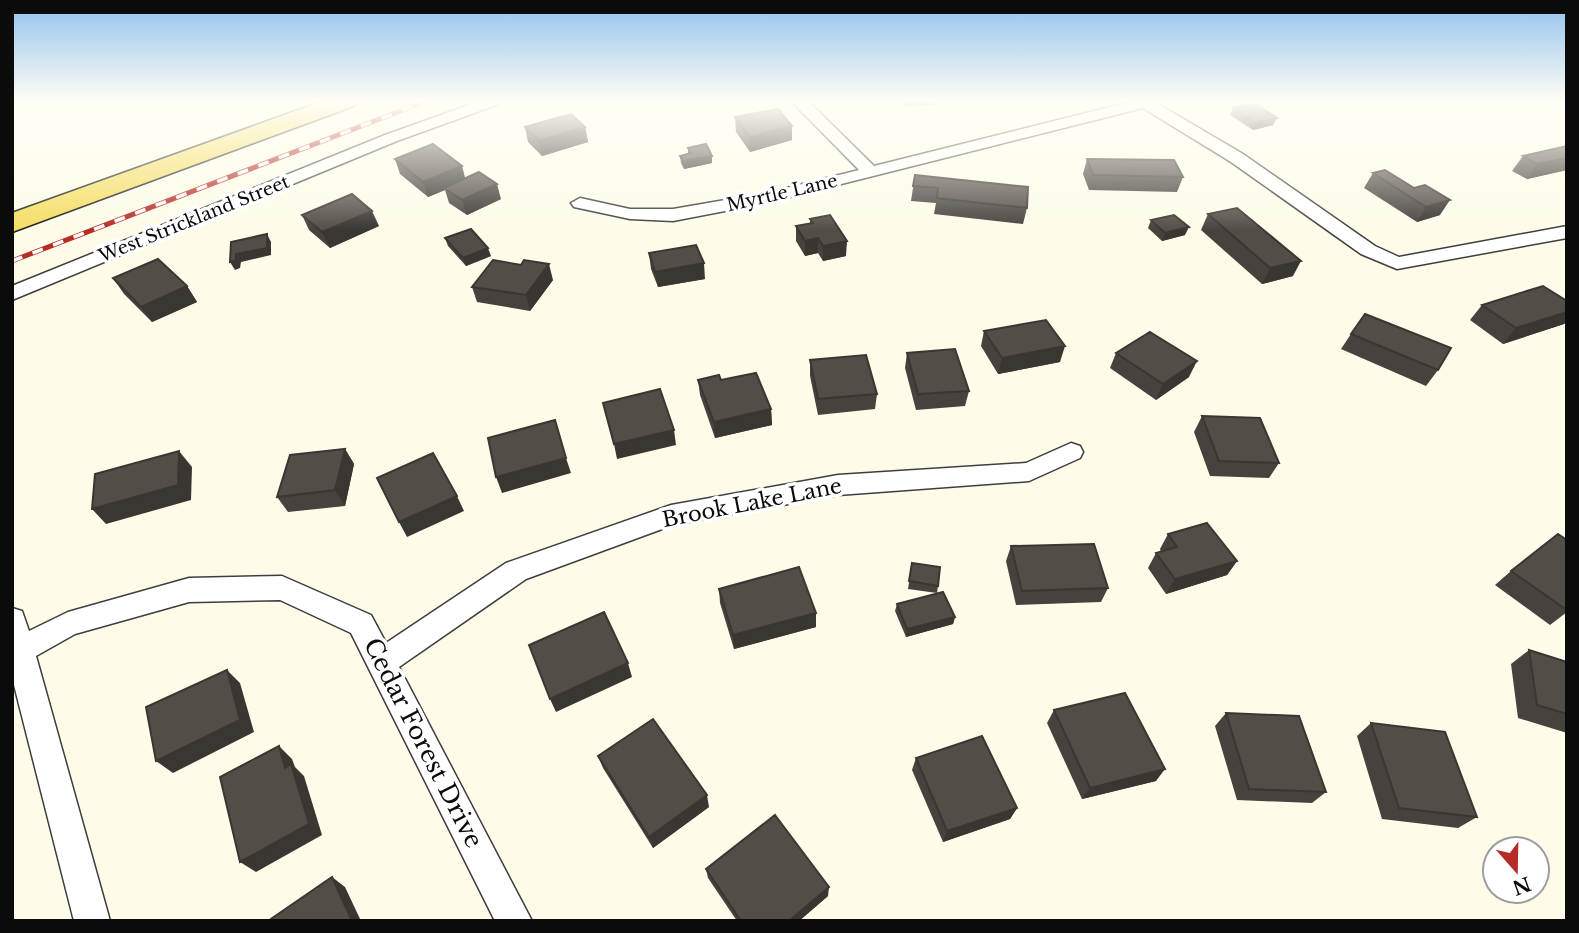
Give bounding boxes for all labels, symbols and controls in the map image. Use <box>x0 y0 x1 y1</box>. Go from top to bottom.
street label: Myrtle Lane <box>724 170 840 216</box>
street label: West Strickland Street <box>95 171 293 268</box>
street label: Brook Lake Lane <box>660 473 844 533</box>
street label: Cedar Forest Drive <box>358 633 489 852</box>
north arrow <box>1481 835 1551 905</box>
text: N <box>1509 872 1534 899</box>

